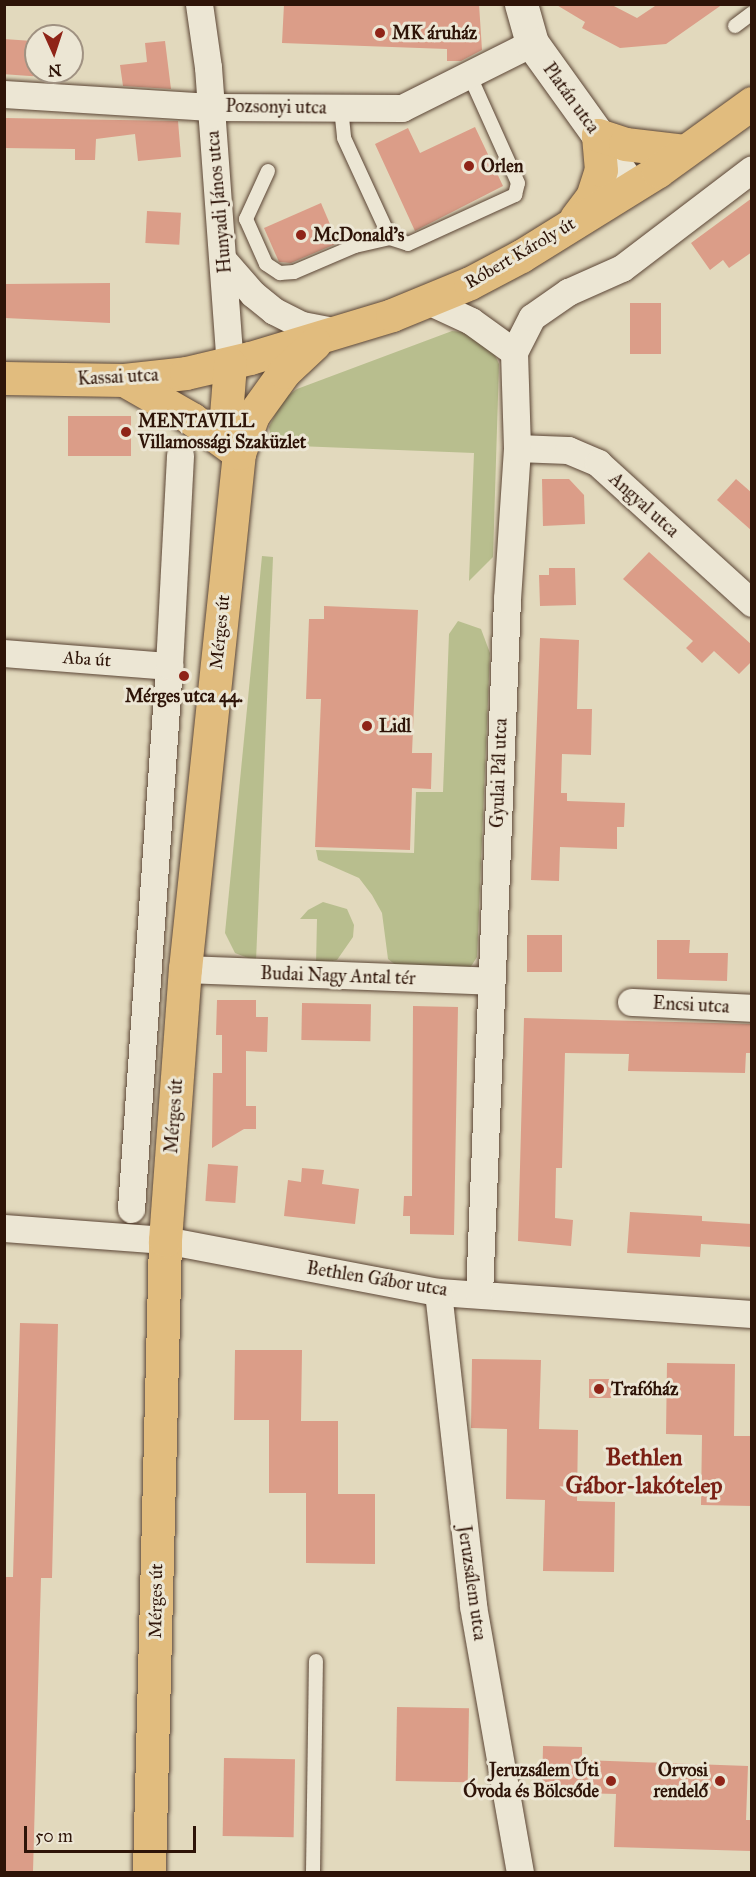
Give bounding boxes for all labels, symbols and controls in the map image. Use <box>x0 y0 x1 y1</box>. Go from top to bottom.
place label: MK áruház <box>392 22 477 44</box>
north arrow <box>24 24 84 84</box>
marker: MK áruház <box>373 26 387 40</box>
street label: Platán utca <box>538 59 604 137</box>
text: N <box>48 61 62 80</box>
street label: Pozsonyi utca <box>225 95 327 119</box>
street label: Hunyadi János utca <box>202 130 236 274</box>
place label: Orlen <box>481 155 523 177</box>
marker: Orlen <box>462 159 476 173</box>
street label: Róbert Károly út <box>461 213 579 293</box>
place label: McDonald's <box>313 224 404 246</box>
marker: McDonald's <box>294 228 308 242</box>
street label: Kassai utca <box>77 364 159 390</box>
place label: MENTAVILL Villamossági Szaküzlet <box>138 411 306 454</box>
marker: MENTAVILL Villamossági Szaküzlet <box>119 425 133 439</box>
street label: Angyal utca <box>605 468 683 542</box>
street label: Mérges út <box>205 594 235 670</box>
street label: Aba út <box>62 647 112 671</box>
marker: Mérges utca 44. <box>177 669 191 683</box>
place label: Mérges utca 44. <box>125 685 243 707</box>
place label: Lidl <box>379 715 411 737</box>
street label: Gyulai Pál utca <box>486 718 512 828</box>
marker: Lidl <box>360 719 374 733</box>
street label: Budai Nagy Antal tér <box>260 962 416 990</box>
street label: Encsi utca <box>652 992 730 1018</box>
street label: Mérges út <box>161 1078 187 1154</box>
street label: Bethlen Gábor utca <box>305 1257 449 1301</box>
place label: Trafóház <box>611 1378 678 1400</box>
marker: Trafóház <box>592 1382 606 1396</box>
district label: Bethlen Gábor-lakótelep <box>565 1444 723 1500</box>
street label: Jeruzsálem utca <box>453 1524 491 1642</box>
street label: Mérges út <box>145 1563 167 1639</box>
place label: Jeruzsálem Úti Óvoda és Bölcsőde <box>463 1760 599 1802</box>
place label: Orvosi rendelő <box>654 1760 708 1802</box>
marker: Jeruzsálem Úti Óvoda és Bölcsőde <box>604 1774 618 1788</box>
marker: Orvosi rendelő <box>713 1774 727 1788</box>
scale bar <box>27 1814 200 1852</box>
text: 50 m <box>35 1825 73 1847</box>

